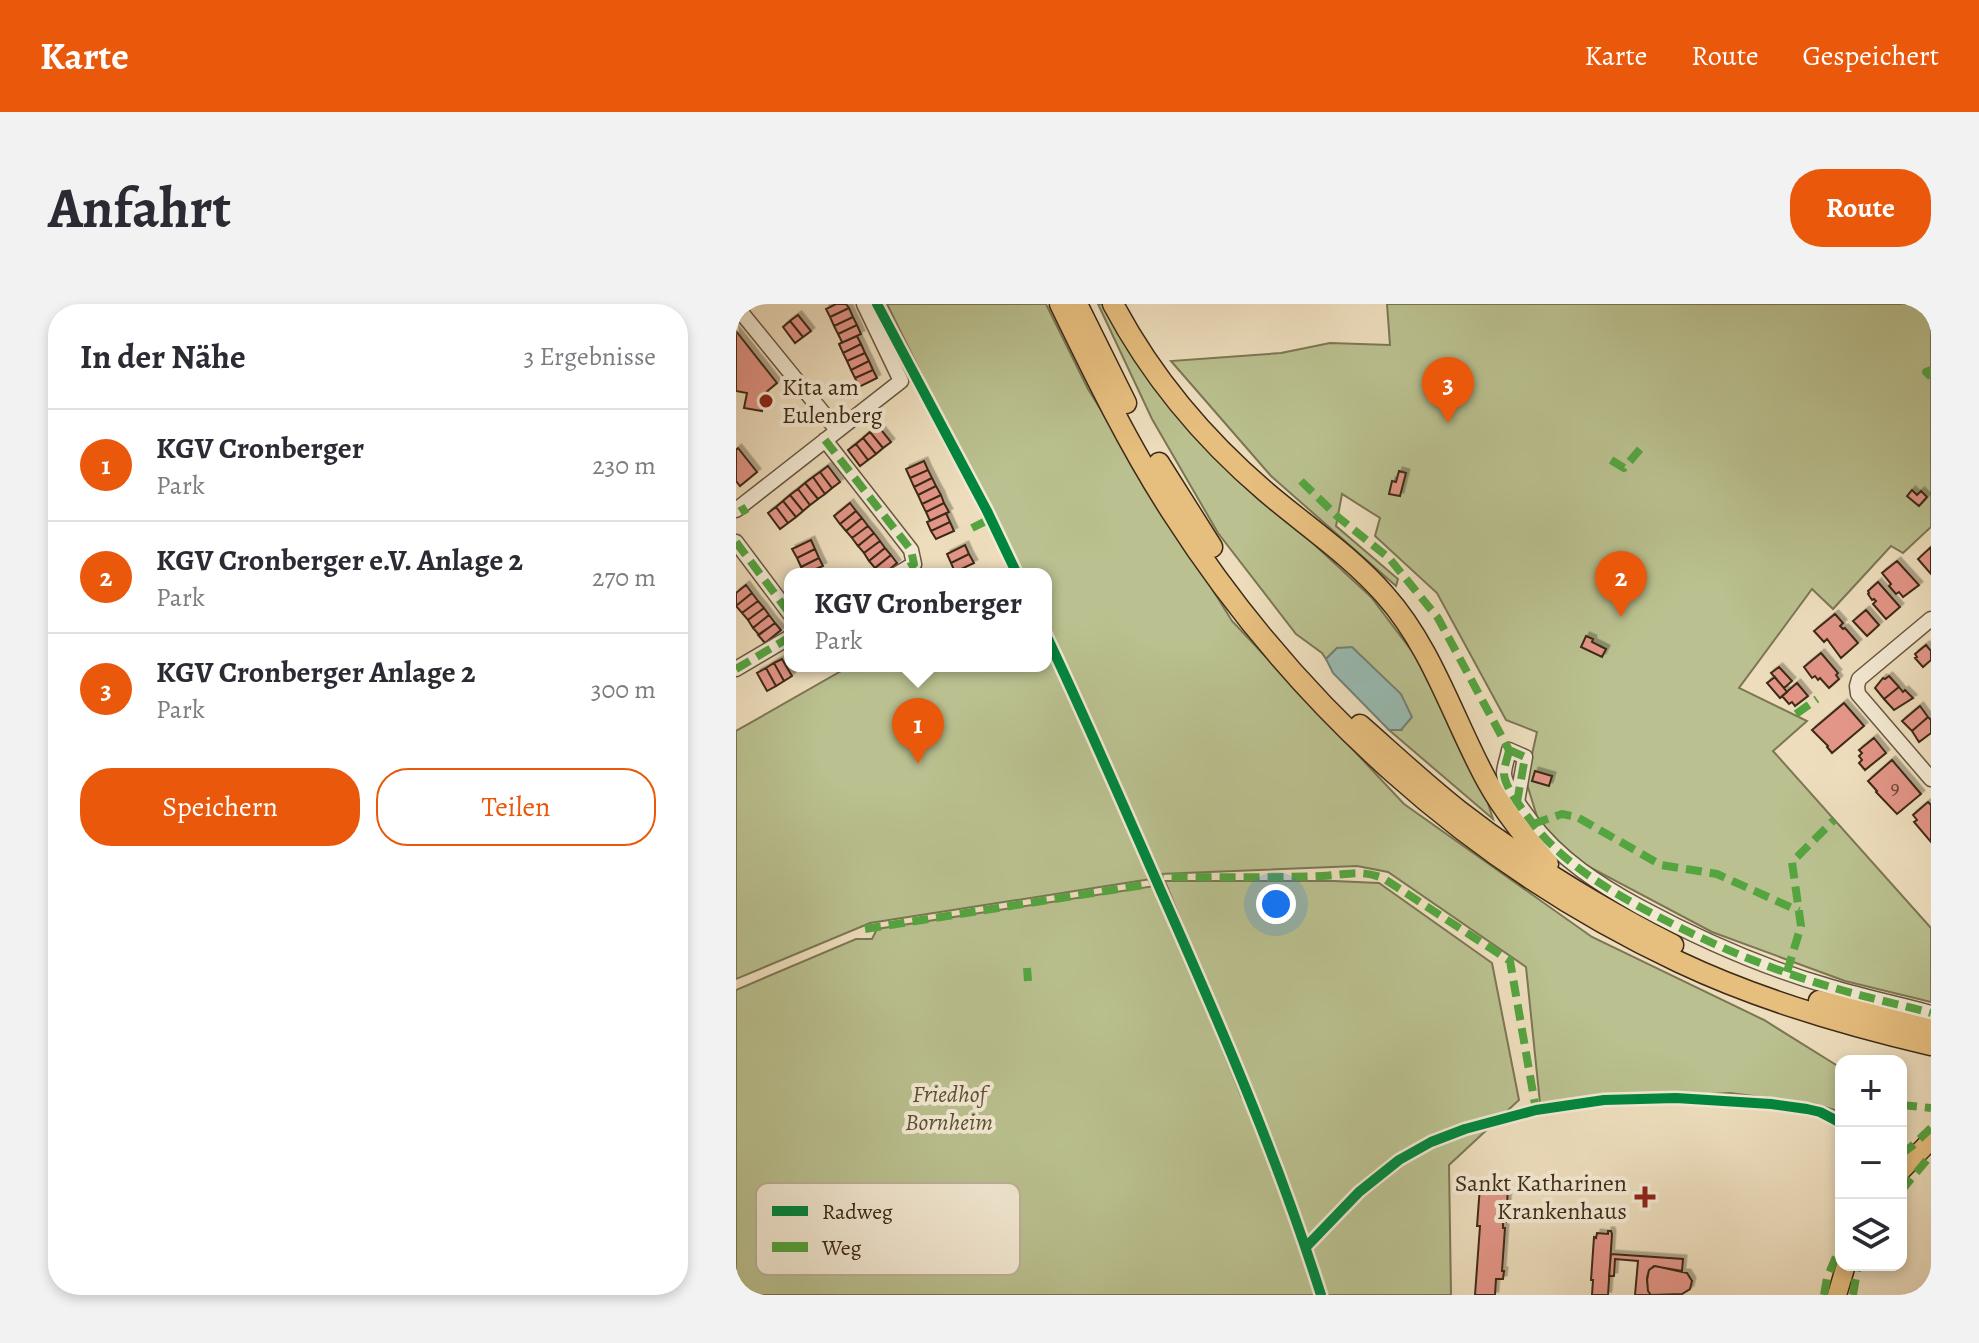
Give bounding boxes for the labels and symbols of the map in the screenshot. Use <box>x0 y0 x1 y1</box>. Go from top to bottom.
pin: 3 <box>1422 357 1474 423</box>
place label: Kita am Eulenberg <box>782 371 883 431</box>
marker: Kita am Eulenberg <box>757 392 775 410</box>
pin: 2 <box>1595 551 1647 617</box>
pin: 1 <box>892 698 944 764</box>
house number: 9 <box>1890 774 1900 801</box>
your location <box>1256 884 1296 924</box>
park label: Friedhof Bornheim <box>905 1078 993 1138</box>
place label: Sankt Katharinen Krankenhaus <box>1455 1167 1627 1227</box>
legend <box>756 1183 1020 1275</box>
marker: Sankt Katharinen Krankenhaus <box>1634 1186 1656 1208</box>
text: Radweg <box>822 1197 893 1227</box>
text: Weg <box>821 1233 862 1263</box>

